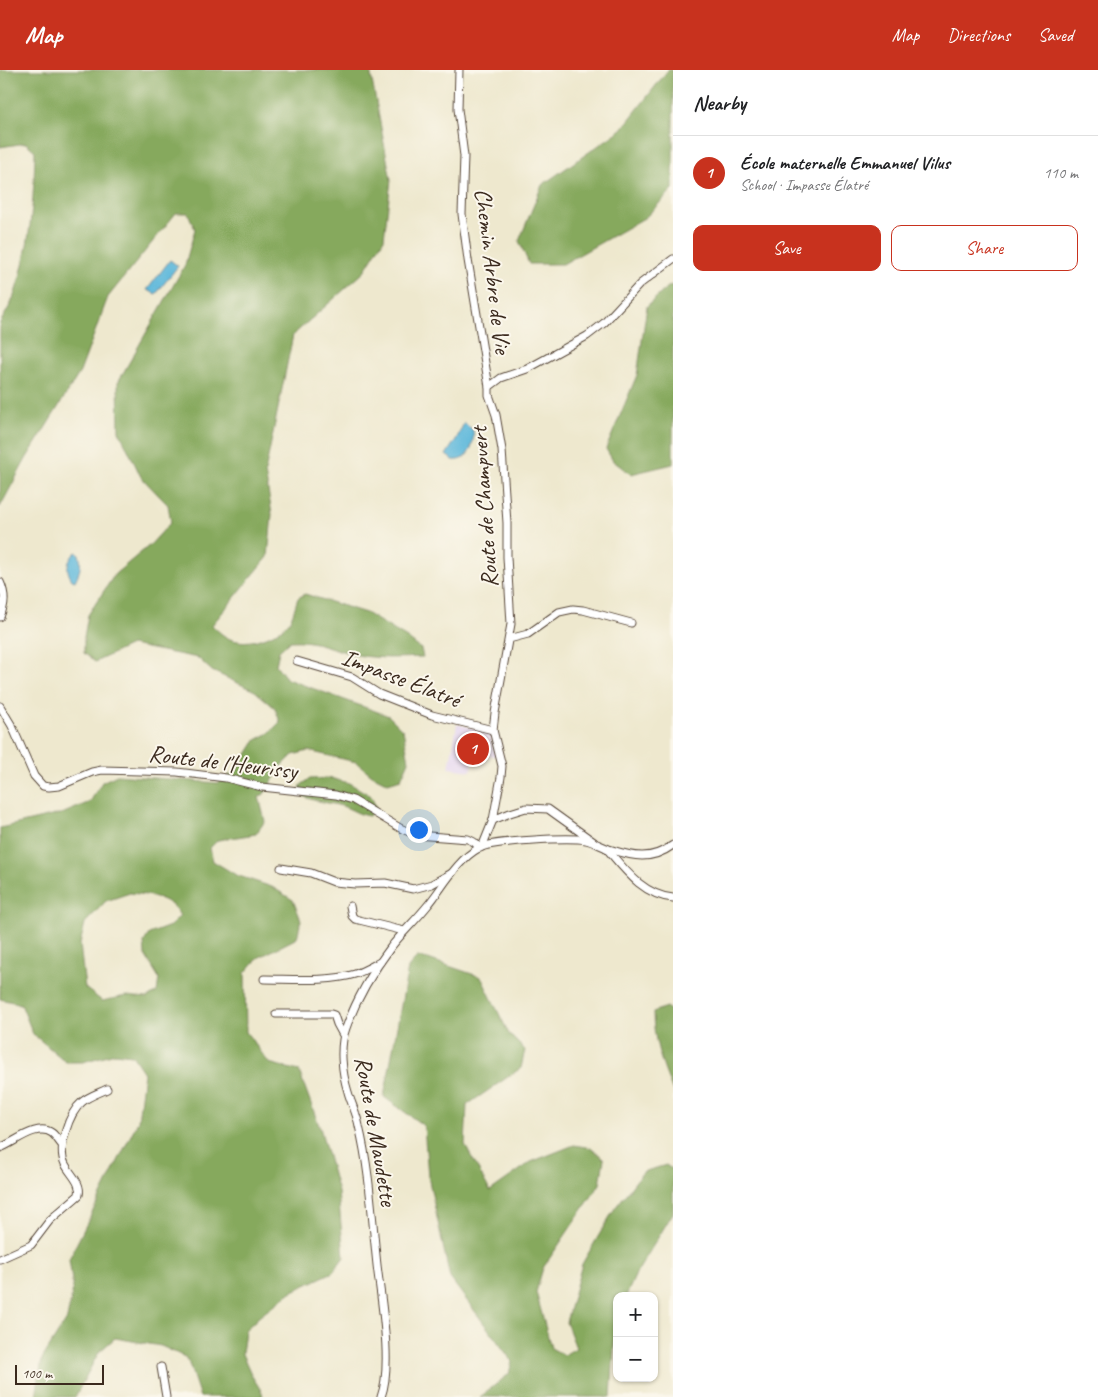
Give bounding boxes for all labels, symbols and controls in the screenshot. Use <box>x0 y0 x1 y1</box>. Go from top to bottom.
text: Map <box>25 20 62 50</box>
text: Map <box>892 24 919 46</box>
text: Directions <box>947 24 1010 46</box>
text: Saved <box>1038 24 1073 46</box>
text: Nearby <box>693 90 746 116</box>
text: École maternelle Emmanuel Vilus <box>740 151 950 175</box>
text: 1 <box>705 163 713 183</box>
text: 110 m <box>1044 163 1078 183</box>
text: School · Impasse Élatré <box>740 175 868 195</box>
street label: Chemin Arbre de Vie <box>468 187 518 358</box>
button: Save <box>693 225 881 271</box>
button: Share <box>891 225 1078 271</box>
street label: Route de Champvert <box>463 423 505 588</box>
street label: Impasse Élatré <box>337 642 468 716</box>
pin: 1 <box>457 730 489 768</box>
street label: Route de l'Heurissy <box>147 738 301 786</box>
your location <box>406 817 432 843</box>
street label: Route de Maudette <box>348 1054 404 1210</box>
map controls <box>613 1292 658 1382</box>
button: + <box>613 1292 658 1337</box>
button: − <box>613 1337 658 1382</box>
scale bar <box>15 1362 104 1385</box>
text: 100 m <box>22 1365 52 1382</box>

